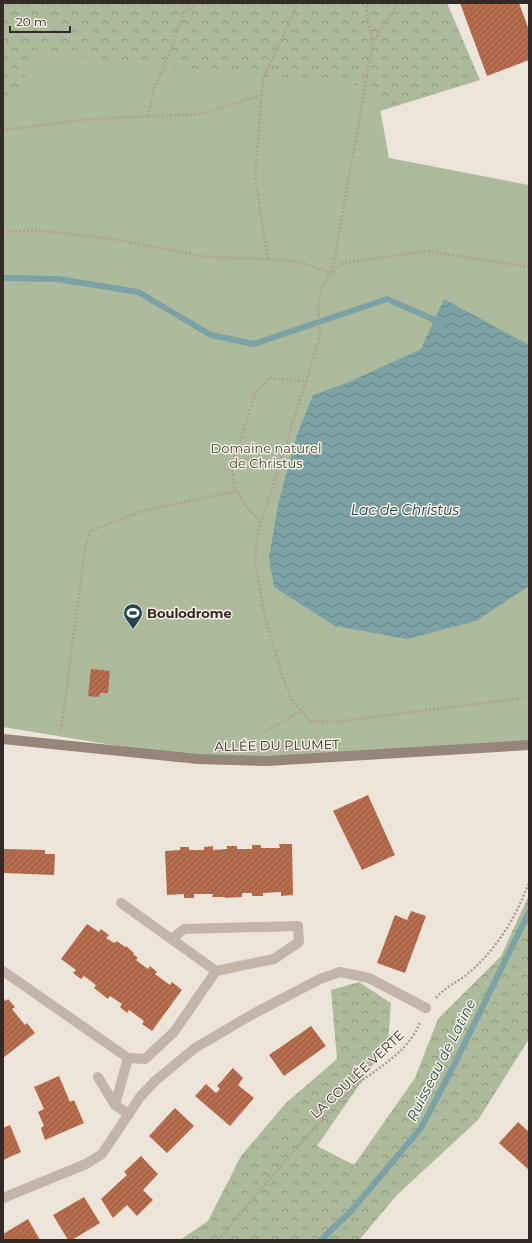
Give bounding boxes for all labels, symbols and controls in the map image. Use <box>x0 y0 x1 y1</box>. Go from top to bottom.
scale bar <box>10 8 70 34</box>
text: 20 m <box>16 14 47 29</box>
park label: Domaine naturel de Christus <box>211 440 321 471</box>
water label: Lac de Christus <box>351 501 459 519</box>
sports icon: Boulodrome <box>122 602 144 630</box>
place label: Boulodrome <box>147 605 232 621</box>
street label: ALLÉE DU PLUMET <box>214 736 340 754</box>
water label: Ruisseau de Latine <box>402 996 480 1124</box>
street label: LA COULÉE VERTE <box>307 1027 407 1121</box>

